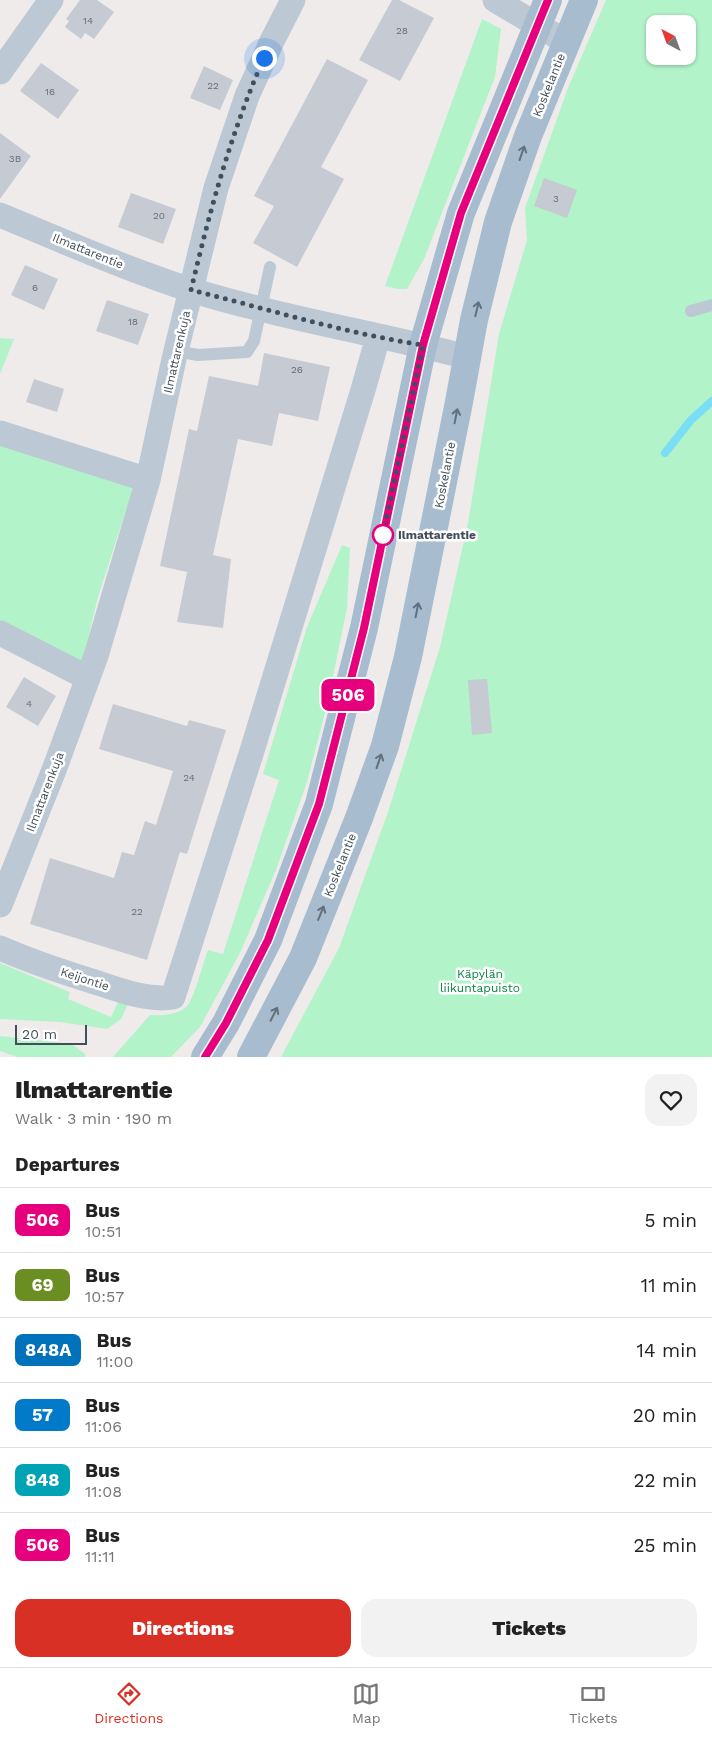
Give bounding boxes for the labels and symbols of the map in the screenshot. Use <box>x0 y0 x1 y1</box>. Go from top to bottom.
house number: 14 <box>83 15 93 26</box>
north arrow <box>646 15 696 65</box>
house number: 28 <box>396 25 408 36</box>
your location <box>252 46 277 71</box>
street label: Koskelantie <box>530 51 568 119</box>
house number: 22 <box>207 80 219 91</box>
house number: 16 <box>45 86 55 97</box>
one-way arrow <box>518 146 527 162</box>
house number: 3B <box>9 153 21 164</box>
house number: 3 <box>553 193 559 204</box>
house number: 20 <box>153 210 165 221</box>
street label: Ilmattarentie <box>50 230 126 272</box>
house number: 6 <box>32 282 38 293</box>
one-way arrow <box>473 302 482 318</box>
street label: Ilmattarenkuja <box>161 309 193 395</box>
house number: 18 <box>128 316 138 327</box>
house number: 26 <box>291 364 303 375</box>
one-way arrow <box>452 408 462 424</box>
street label: Koskelantie <box>432 441 458 509</box>
marker: Ilmattarentie <box>372 524 394 546</box>
place label: Ilmattarentie <box>398 528 476 542</box>
one-way arrow <box>413 602 423 618</box>
line badge: 506 <box>319 679 377 711</box>
house number: 4 <box>26 698 32 709</box>
street label: Ilmattarenkuja <box>23 750 67 834</box>
one-way arrow <box>375 754 384 769</box>
house number: 24 <box>183 772 195 783</box>
street label: Koskelantie <box>321 831 359 899</box>
one-way arrow <box>317 905 326 921</box>
house number: 22 <box>131 906 143 917</box>
street label: Keijontie <box>59 965 111 993</box>
park label: Käpylän liikuntapuisto <box>440 967 520 995</box>
one-way arrow <box>269 1006 279 1021</box>
scale bar <box>15 1022 88 1045</box>

